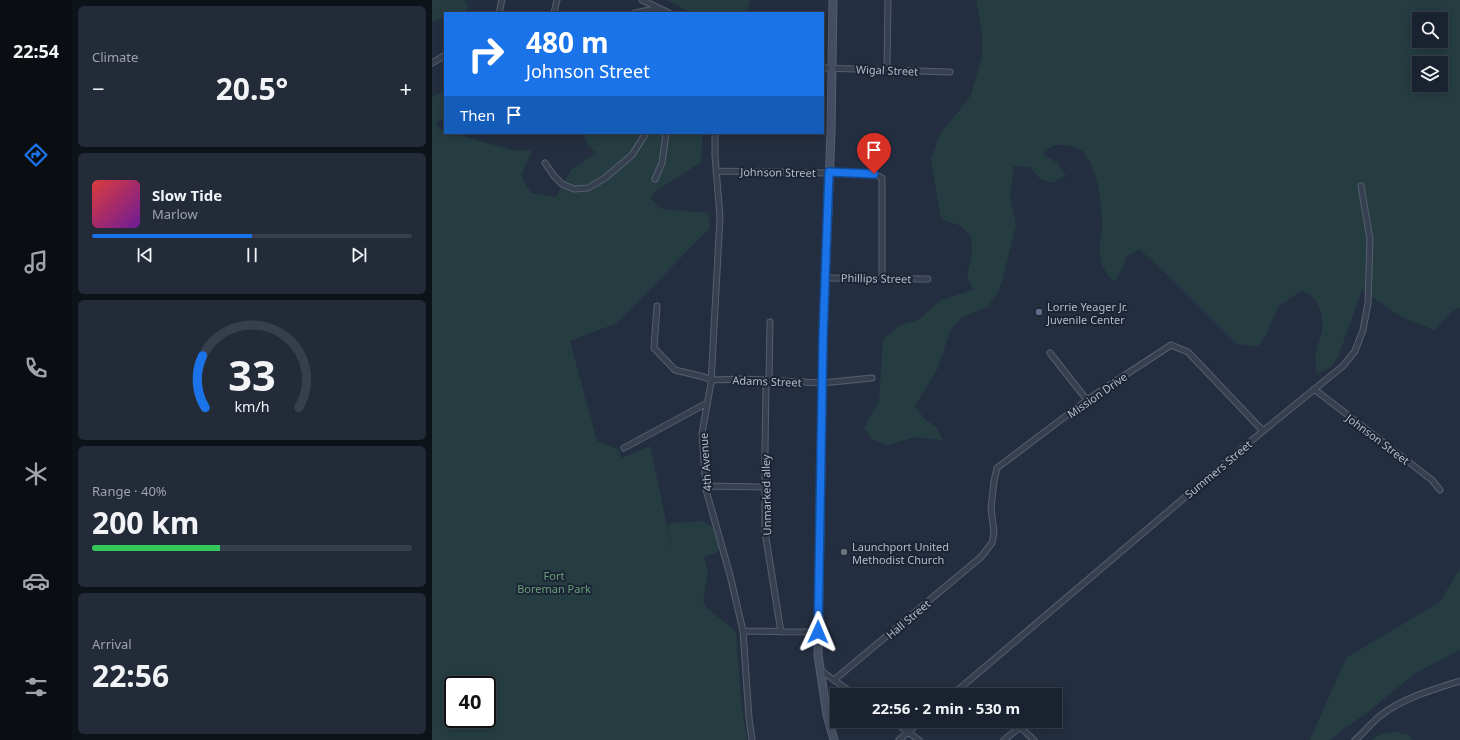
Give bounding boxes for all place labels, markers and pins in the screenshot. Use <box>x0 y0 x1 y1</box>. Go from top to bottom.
pin <box>857 133 891 174</box>
place label: Lorrie Yeager Jr. Juvenile Center <box>1046 299 1128 327</box>
marker: Lorrie Yeager Jr. Juvenile Center <box>1034 307 1044 317</box>
place label: Launchport United Methodist Church <box>852 539 949 567</box>
marker: Launchport United Methodist Church <box>839 547 849 557</box>

